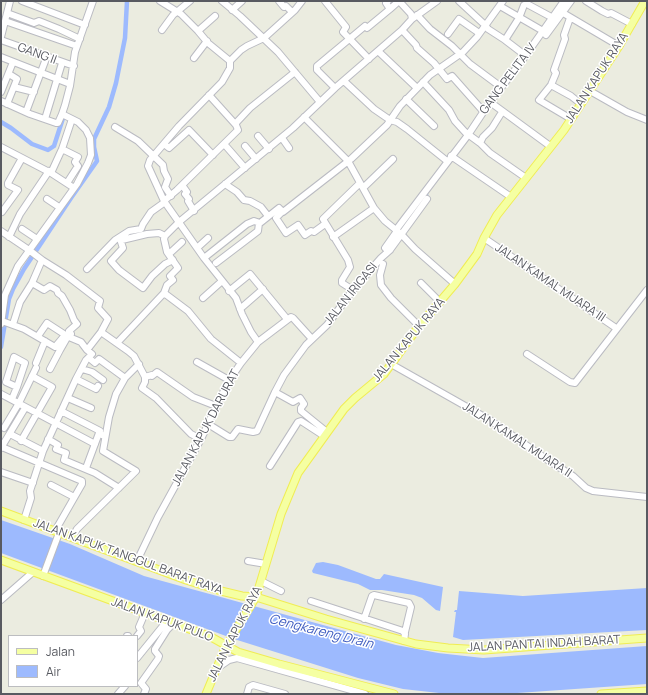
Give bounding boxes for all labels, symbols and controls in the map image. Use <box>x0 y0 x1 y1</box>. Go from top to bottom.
street label: JALAN KAPUK RAYA <box>562 30 632 126</box>
street label: GANG II <box>16 40 58 68</box>
street label: GANG PELITA IV <box>477 41 539 117</box>
street label: JALAN KAMAL MUARA III <box>492 241 608 325</box>
street label: JALAN IRIGASI <box>321 260 381 328</box>
street label: JALAN KAPUK RAYA <box>370 295 448 385</box>
street label: JALAN KAPUK DARURAT <box>169 367 243 489</box>
street label: JALAN KAMAL MUARA II <box>460 399 574 481</box>
street label: JALAN KAPUK TANGGUL BARAT RAYA <box>31 516 225 598</box>
street label: JALAN KAPUK RAYA <box>205 584 265 684</box>
street label: JALAN KAPUK PULO <box>109 595 215 645</box>
water label: Cengkareng Drain <box>267 612 375 652</box>
street label: JALAN PANTAI INDAH BARAT <box>467 633 621 655</box>
legend <box>8 635 138 687</box>
text: Jalan <box>46 643 75 660</box>
text: Air <box>46 663 61 680</box>

